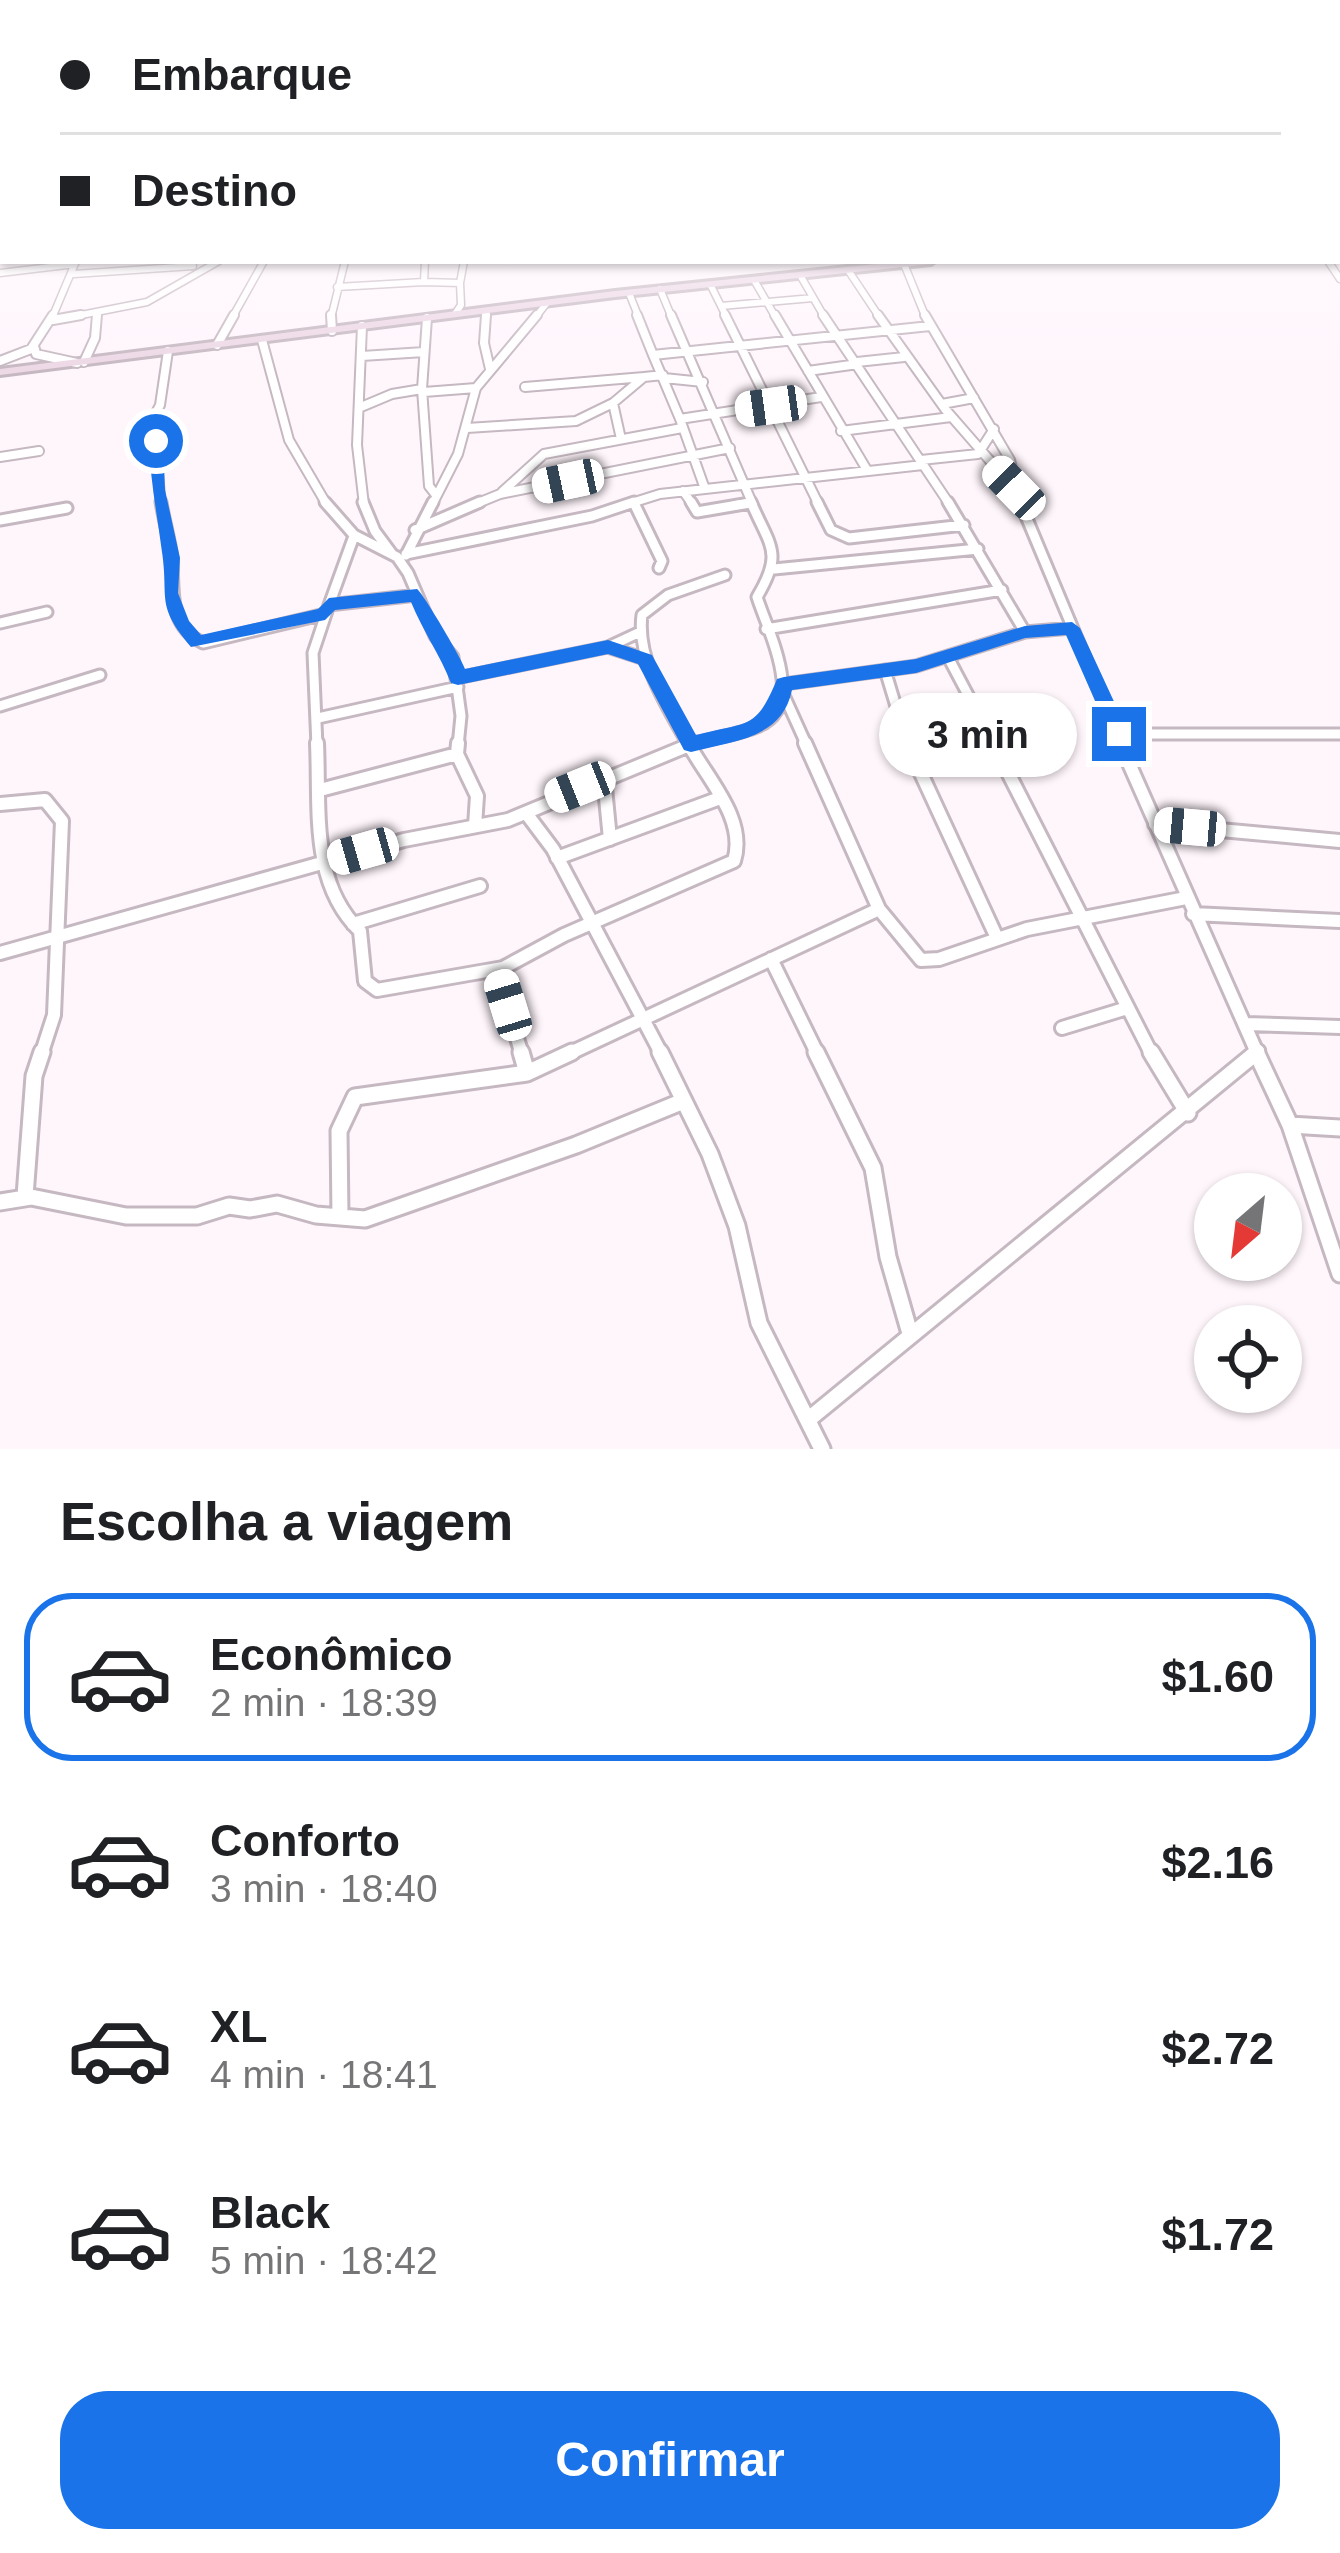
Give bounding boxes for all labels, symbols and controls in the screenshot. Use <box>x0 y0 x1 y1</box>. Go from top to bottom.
text: Embarque <box>132 49 352 100</box>
text: Destino <box>132 165 297 216</box>
car <box>733 383 809 429</box>
route start <box>129 414 183 468</box>
car <box>976 450 1052 526</box>
car <box>529 456 607 506</box>
callout: 3 min <box>879 692 1077 776</box>
route end <box>1092 707 1146 761</box>
text: 3 min <box>927 713 1029 756</box>
car <box>540 757 620 817</box>
car <box>1153 806 1227 848</box>
car <box>323 824 403 878</box>
car <box>480 965 536 1045</box>
north arrow <box>1194 1173 1302 1281</box>
map controls <box>1194 1173 1302 1413</box>
button: locate <box>1194 1305 1302 1413</box>
text: Escolha a viagem <box>60 1491 513 1551</box>
icon: car <box>66 1623 174 1731</box>
text: Econômico <box>210 1629 453 1680</box>
text: $1.60 <box>1161 1651 1274 1702</box>
text: 2 min · 18:39 <box>210 1681 438 1724</box>
icon: car <box>66 1809 174 1917</box>
text: Conforto <box>210 1815 400 1866</box>
text: $2.16 <box>1161 1837 1274 1888</box>
text: 3 min · 18:40 <box>210 1867 438 1910</box>
icon: car <box>66 1995 174 2103</box>
text: XL <box>210 2001 268 2052</box>
text: $2.72 <box>1161 2023 1274 2074</box>
text: 4 min · 18:41 <box>210 2053 438 2096</box>
icon: car <box>66 2181 174 2289</box>
text: Black <box>210 2187 330 2238</box>
text: $1.72 <box>1161 2209 1274 2260</box>
text: 5 min · 18:42 <box>210 2239 438 2282</box>
button: Confirmar <box>60 2391 1280 2529</box>

